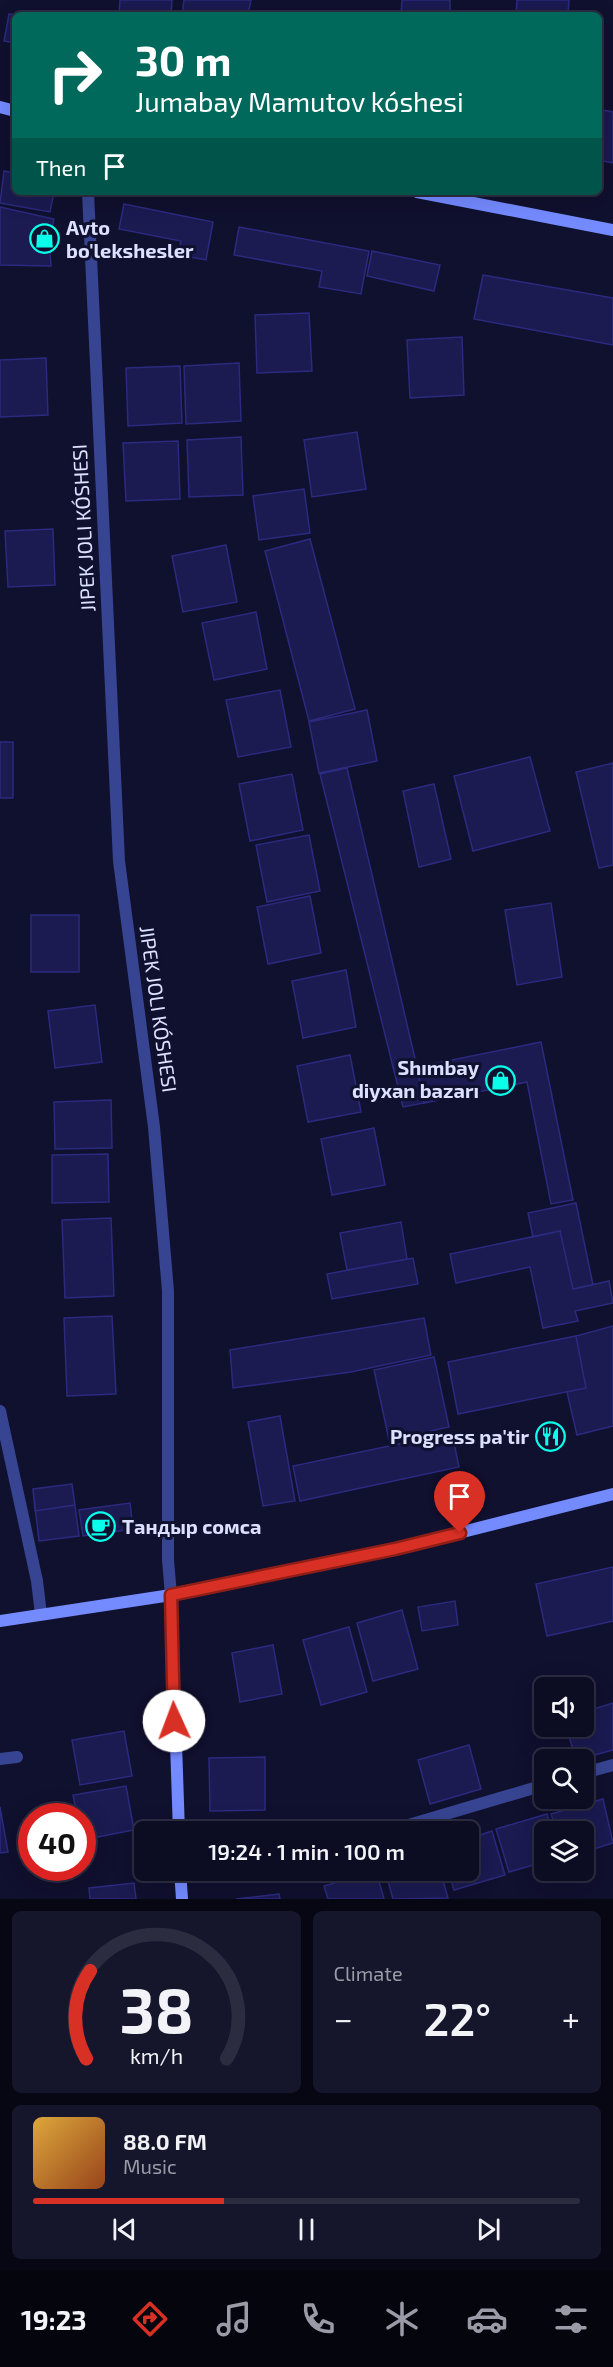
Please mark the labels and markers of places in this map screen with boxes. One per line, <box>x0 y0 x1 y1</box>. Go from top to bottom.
place label: Avto bo'lekshesler <box>66 215 194 262</box>
shop icon: Avto bo'lekshesler <box>29 223 61 255</box>
place label: Shımbay diyxan bazarı <box>352 1055 480 1103</box>
shop icon: Shımbay diyxan bazarı <box>484 1064 516 1096</box>
restaurant icon: Progress pa'tir <box>534 1421 566 1453</box>
place label: Progress pa'tir <box>390 1424 529 1448</box>
pin <box>434 1471 485 1533</box>
cafe icon: Тандыр сомса <box>85 1511 117 1543</box>
place label: Тандыр сомса <box>122 1514 261 1538</box>

